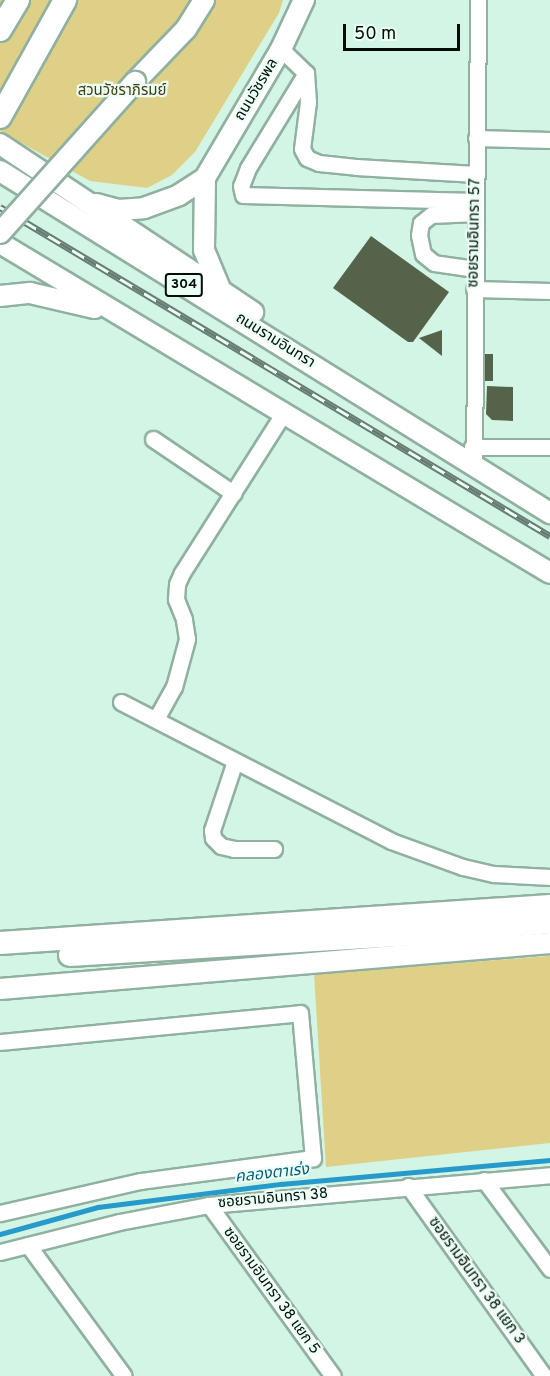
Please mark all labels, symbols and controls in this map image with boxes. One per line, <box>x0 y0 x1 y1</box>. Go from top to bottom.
scale bar <box>346 12 463 50</box>
text: 50 m <box>354 23 396 46</box>
street label: ถนนวัชรพล <box>231 56 283 124</box>
park label: สวนวัชราภิรมย์ <box>78 83 166 101</box>
street label: ซอยรามอินทรา 57 <box>465 178 485 288</box>
road number: 304 <box>164 274 204 296</box>
street label: ถนนรามอินทรา <box>232 309 318 373</box>
water label: คลองตาเร่ง <box>234 1161 310 1187</box>
street label: ซอยรามอินทรา 38 <box>217 1185 329 1213</box>
street label: ซอยรามอินทรา 38 แยก 3 <box>424 1214 528 1348</box>
street label: ซอยรามอินทรา 38 แยก 5 <box>219 1224 323 1358</box>

